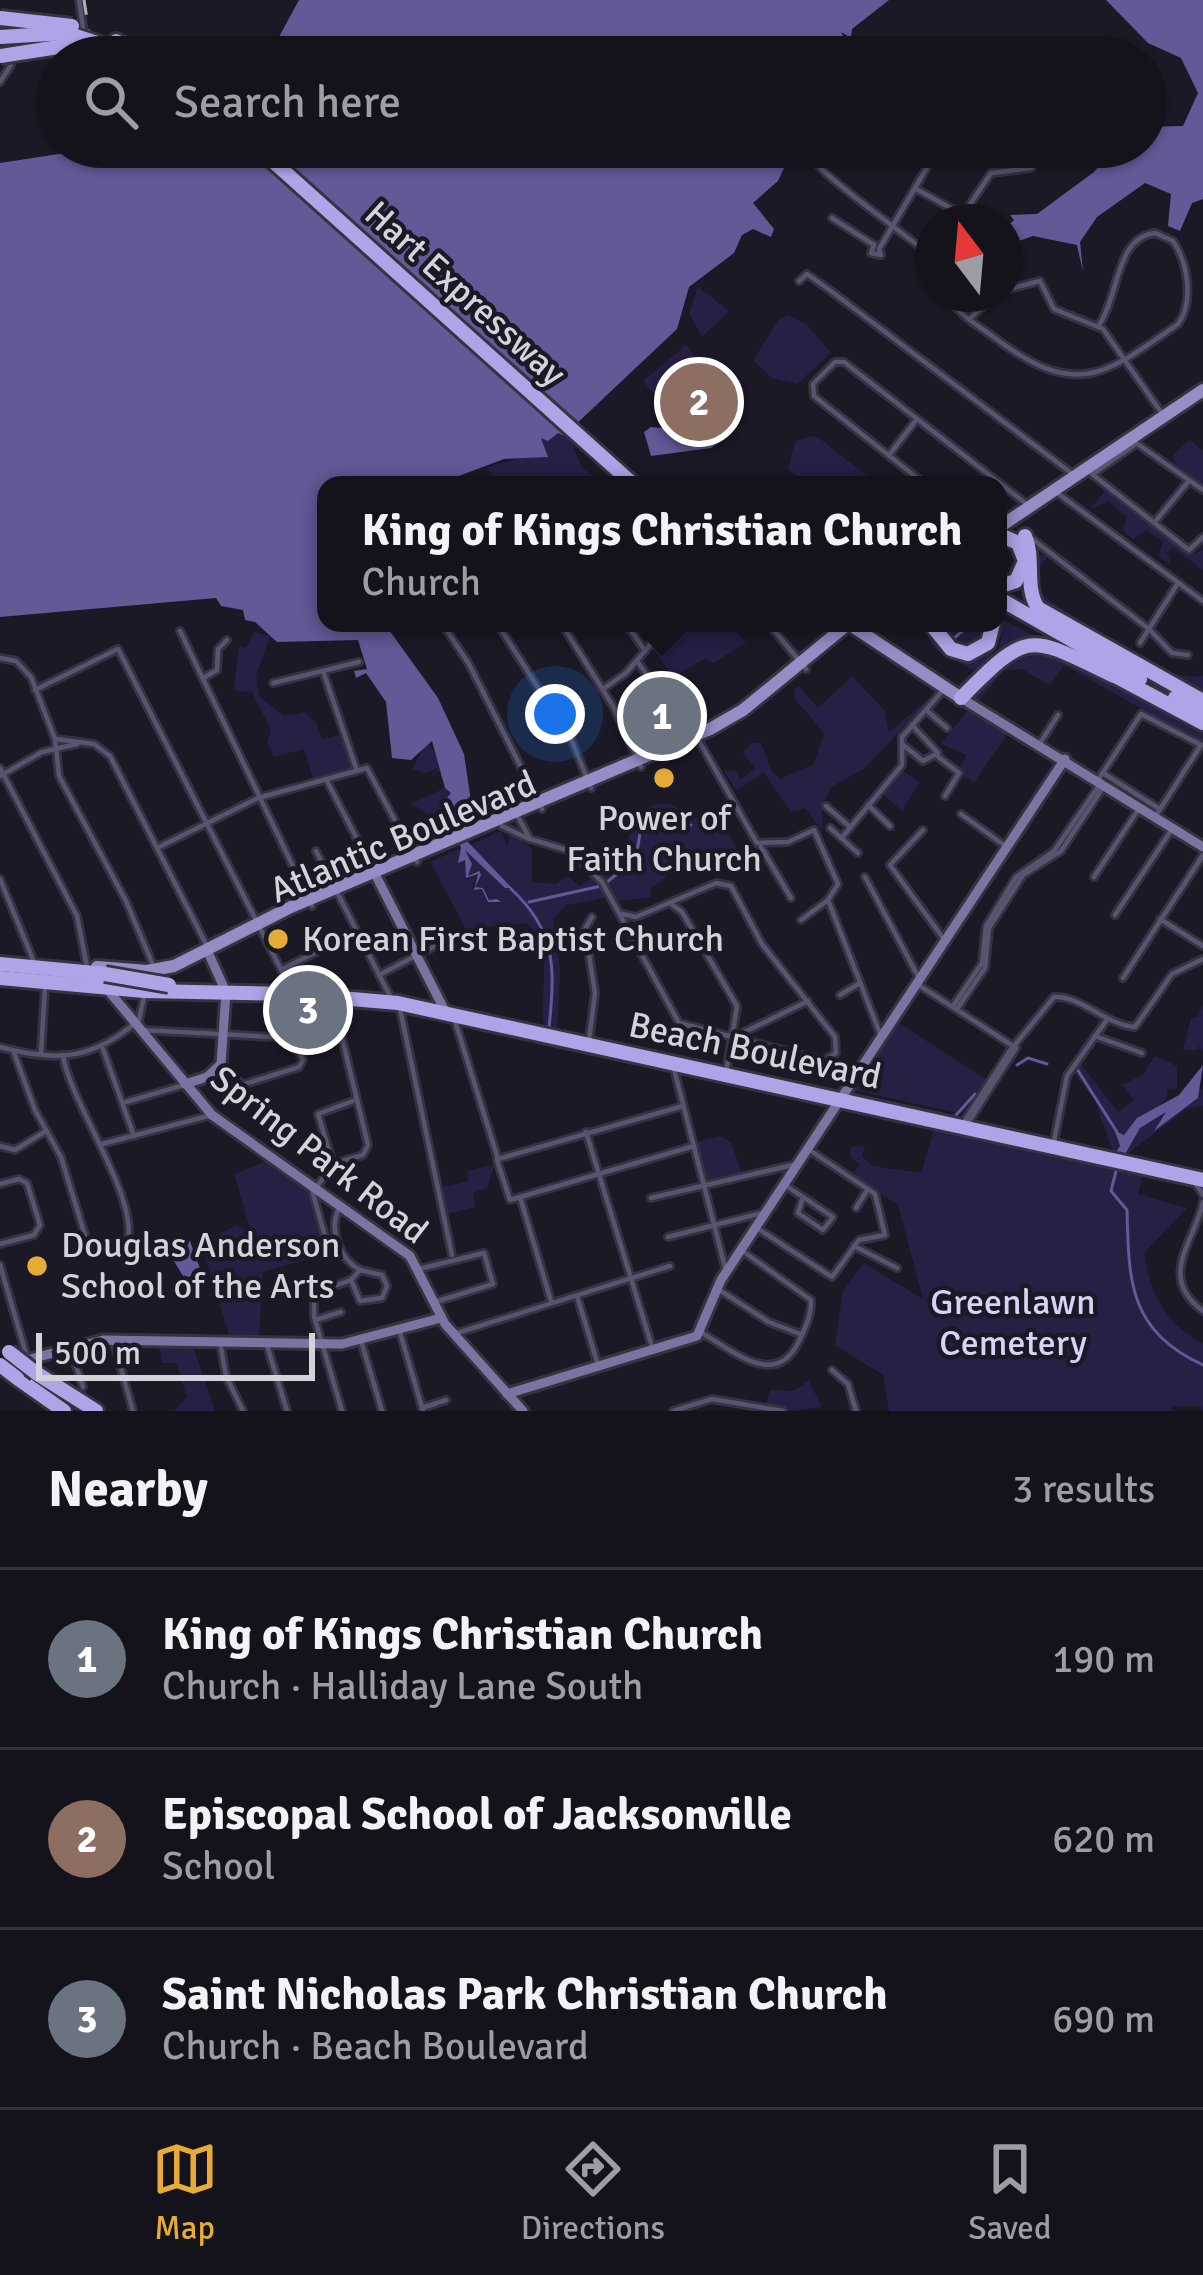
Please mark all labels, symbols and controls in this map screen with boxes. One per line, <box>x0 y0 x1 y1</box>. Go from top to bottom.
search box <box>36 36 1167 168</box>
icon: search <box>78 69 144 135</box>
text: Search here <box>174 75 401 130</box>
street label: Hart Expressway <box>355 192 575 396</box>
north arrow <box>915 204 1023 312</box>
pin: 2 <box>660 357 738 447</box>
popup <box>317 476 1007 632</box>
text: King of Kings Christian Church <box>362 503 962 558</box>
text: Church <box>362 558 481 606</box>
pin: 1 <box>623 671 701 761</box>
your location <box>525 684 585 744</box>
street label: Atlantic Boulevard <box>263 761 543 913</box>
marker: Power of Faith Church <box>651 765 677 791</box>
place label: Power of Faith Church <box>566 796 762 882</box>
place label: Korean First Baptist Church <box>302 917 724 962</box>
marker: Korean First Baptist Church <box>265 926 291 952</box>
pin: 3 <box>269 965 347 1055</box>
street label: Beach Boulevard <box>625 1002 885 1100</box>
street label: Spring Park Road <box>201 1056 437 1254</box>
place label: Douglas Anderson School of the Arts <box>61 1223 340 1309</box>
marker: Douglas Anderson School of the Arts <box>24 1253 50 1279</box>
park label: Greenlawn Cemetery <box>930 1280 1096 1366</box>
scale bar <box>36 1327 315 1380</box>
text: 500 m <box>54 1333 141 1374</box>
text: Nearby <box>48 1458 208 1521</box>
text: 3 results <box>1012 1465 1155 1513</box>
text: King of Kings Christian Church <box>162 1607 763 1662</box>
text: 1 <box>76 1635 98 1683</box>
text: 190 m <box>1052 1635 1155 1683</box>
text: Church · Halliday Lane South <box>162 1662 643 1710</box>
text: Episcopal School of Jacksonville <box>162 1787 792 1842</box>
text: 2 <box>76 1815 98 1863</box>
text: 620 m <box>1052 1815 1155 1863</box>
text: School <box>162 1842 275 1890</box>
text: Saint Nicholas Park Christian Church <box>162 1967 888 2022</box>
text: 3 <box>76 1995 98 2043</box>
text: 690 m <box>1052 1995 1155 2043</box>
text: Church · Beach Boulevard <box>162 2022 589 2070</box>
tab: Map <box>152 2136 218 2249</box>
tab: Directions <box>521 2136 665 2249</box>
tab: Saved <box>968 2136 1051 2249</box>

